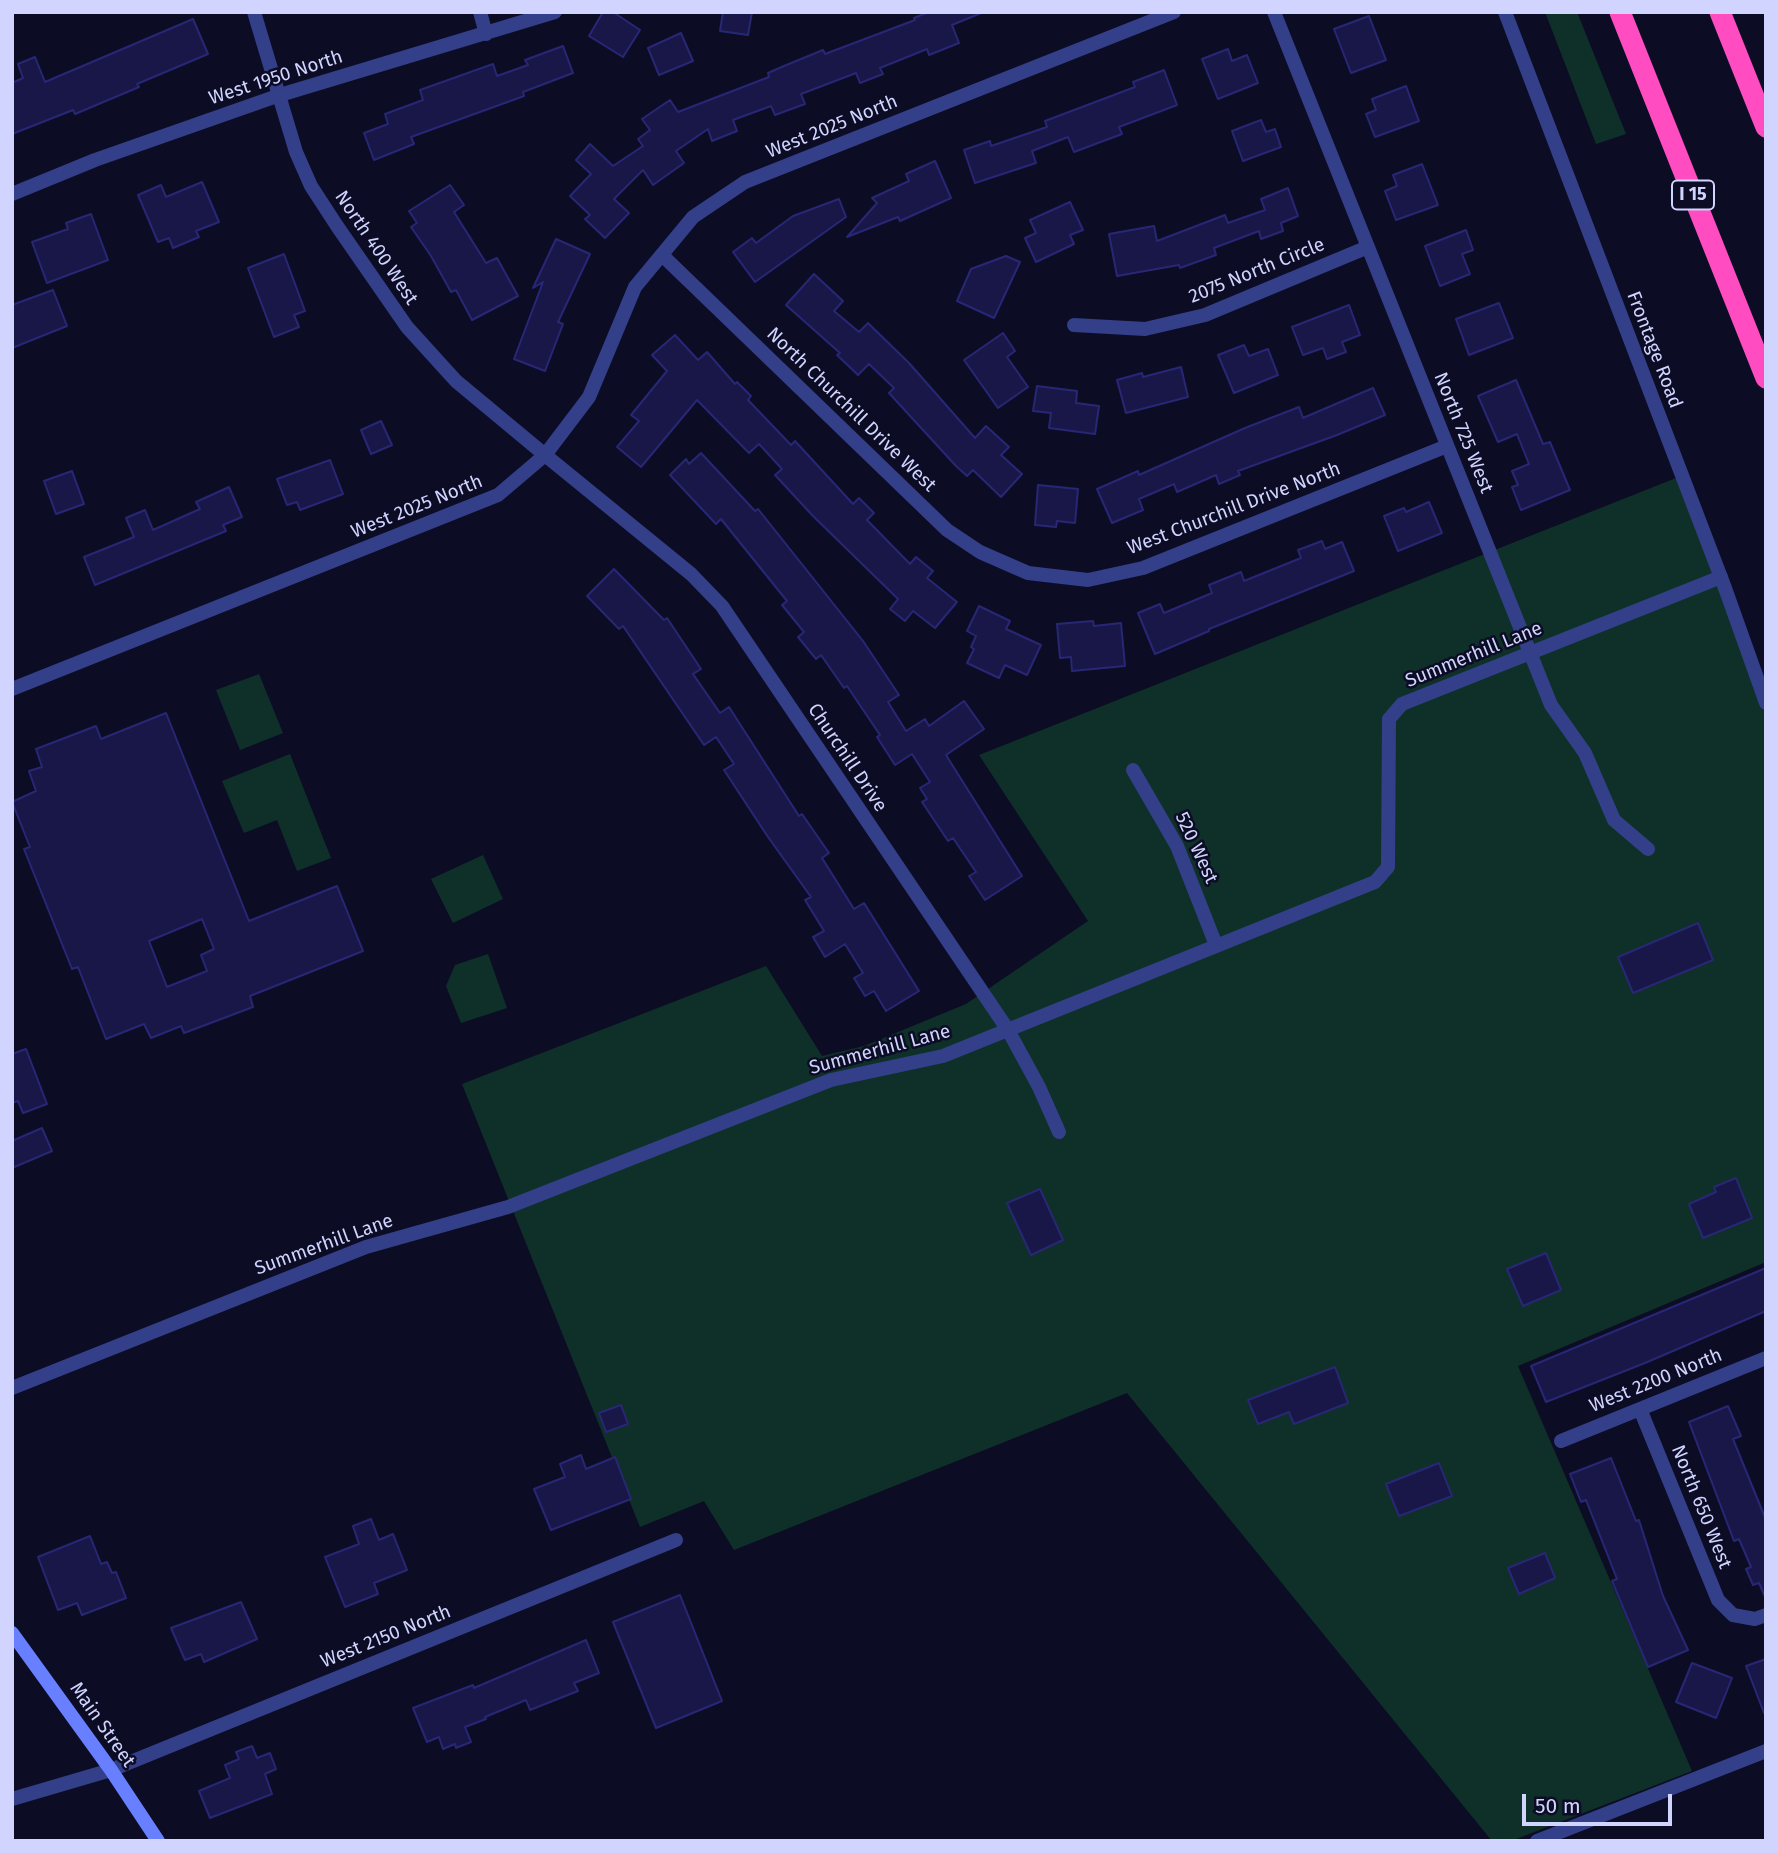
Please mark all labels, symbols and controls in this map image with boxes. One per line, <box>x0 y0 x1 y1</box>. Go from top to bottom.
street label: West 1950 North <box>206 46 346 110</box>
street label: West 2025 North <box>763 90 901 164</box>
road number: I 15 <box>1672 180 1714 210</box>
street label: North 400 West <box>330 187 422 309</box>
street label: 2075 North Circle <box>1186 233 1328 309</box>
street label: Frontage Road <box>1621 288 1687 412</box>
street label: North Churchill Drive West <box>762 323 940 497</box>
street label: North 725 West <box>1428 369 1498 497</box>
street label: West Churchill Drive North <box>1124 458 1344 560</box>
street label: West 2025 North <box>348 470 486 544</box>
street label: Summerhill Lane <box>1402 617 1546 693</box>
street label: Churchill Drive <box>802 700 892 816</box>
street label: 520 West <box>1170 809 1222 887</box>
street label: Summerhill Lane <box>807 1020 953 1080</box>
street label: Summerhill Lane <box>252 1209 396 1281</box>
street label: West 2200 North <box>1586 1344 1726 1418</box>
street label: North 650 West <box>1666 1442 1736 1572</box>
street label: West 2150 North <box>318 1601 454 1673</box>
street label: Main Street <box>65 1678 139 1772</box>
scale bar <box>1526 1780 1676 1824</box>
text: 50 m <box>1535 1793 1581 1819</box>

